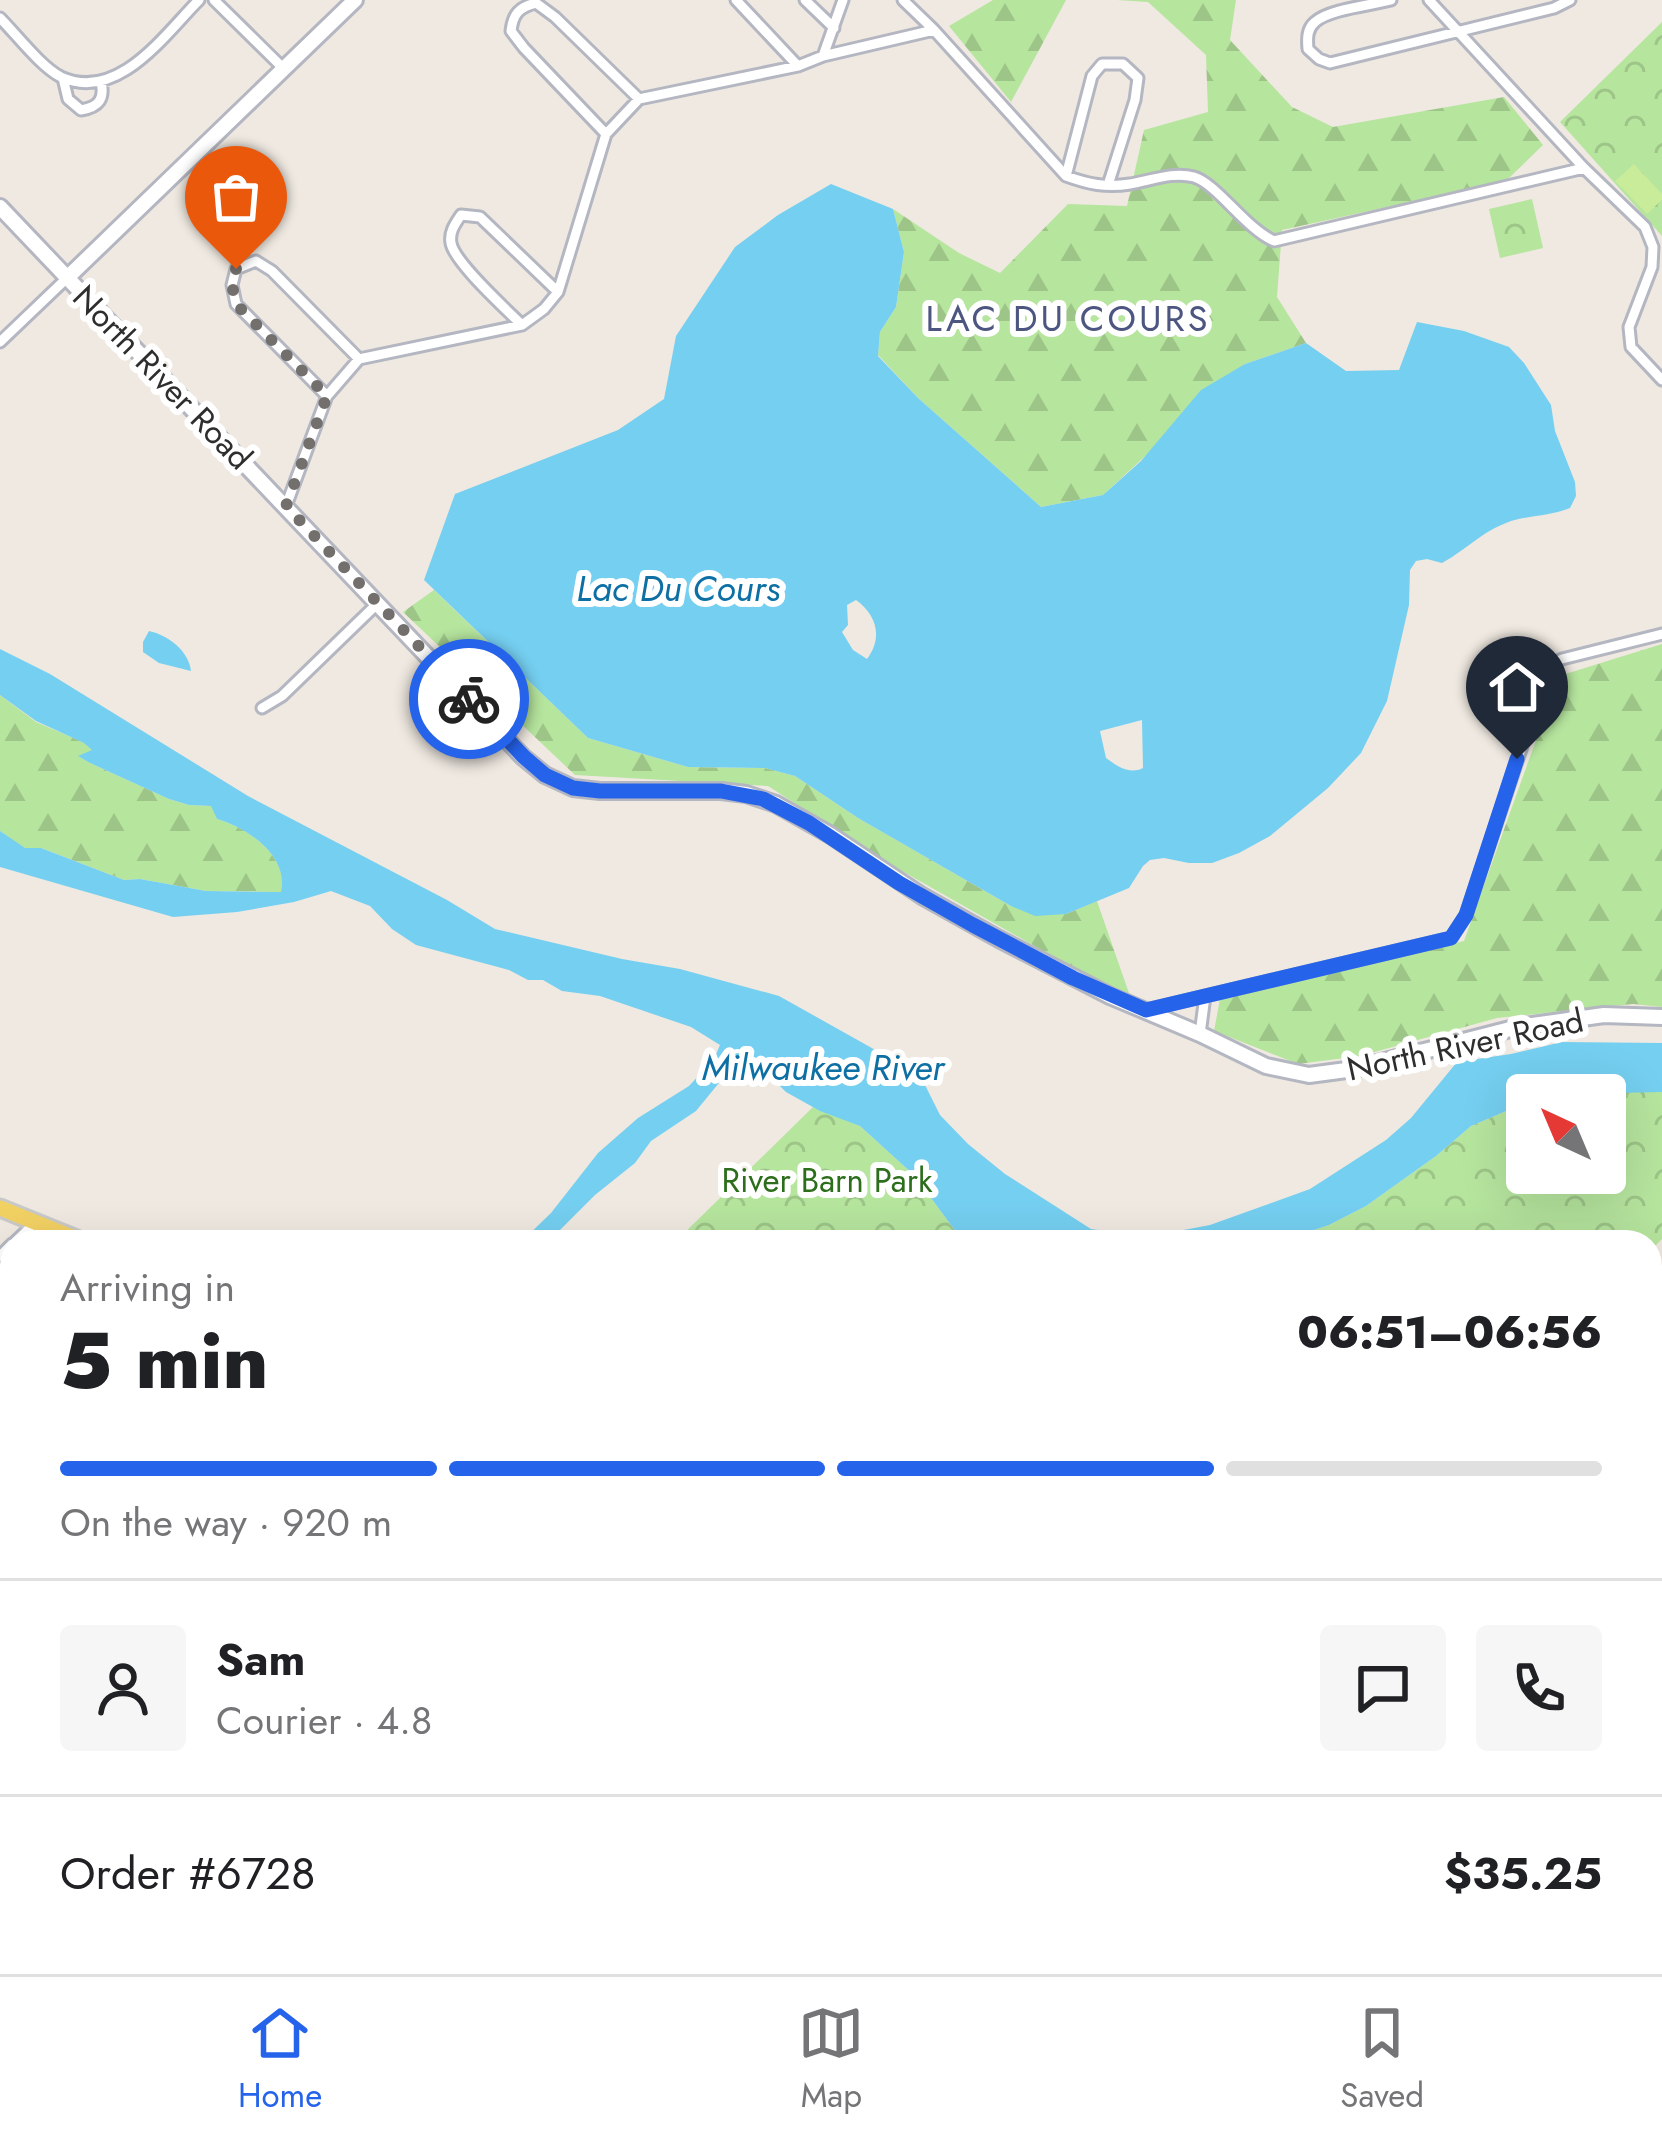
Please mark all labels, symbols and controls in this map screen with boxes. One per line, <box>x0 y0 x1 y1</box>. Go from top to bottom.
pin <box>185 146 287 269</box>
icon: bag <box>203 164 269 230</box>
street label: North River Road <box>62 275 263 480</box>
district label: LAC DU COURS <box>926 292 1210 344</box>
water label: Lac Du Cours <box>576 562 781 614</box>
pin <box>1466 636 1568 759</box>
courier <box>409 639 529 759</box>
icon: home <box>1484 654 1550 720</box>
icon: bike <box>436 666 502 732</box>
street label: North River Road <box>1343 996 1588 1092</box>
water label: Milwaukee River <box>702 1041 946 1093</box>
north arrow <box>1506 1074 1626 1194</box>
map controls <box>1506 1074 1626 1194</box>
park label: River Barn Park <box>722 1157 933 1204</box>
text: Arriving in <box>60 1259 235 1316</box>
text: 06:51–06:56 <box>1297 1300 1602 1365</box>
text: 5 min <box>60 1305 268 1417</box>
text: On the way · 920 m <box>60 1494 392 1551</box>
button: person <box>60 1625 186 1751</box>
button: chat <box>1320 1625 1446 1751</box>
button: phone <box>1476 1625 1602 1751</box>
text: Sam <box>216 1627 305 1692</box>
text: Courier · 4.8 <box>216 1692 432 1749</box>
text: Order #6728 <box>60 1841 316 1906</box>
text: $35.25 <box>1444 1841 1602 1906</box>
tab: Home <box>238 2000 322 2119</box>
tab: Map <box>798 2000 864 2119</box>
tab: Saved <box>1340 2000 1424 2119</box>

